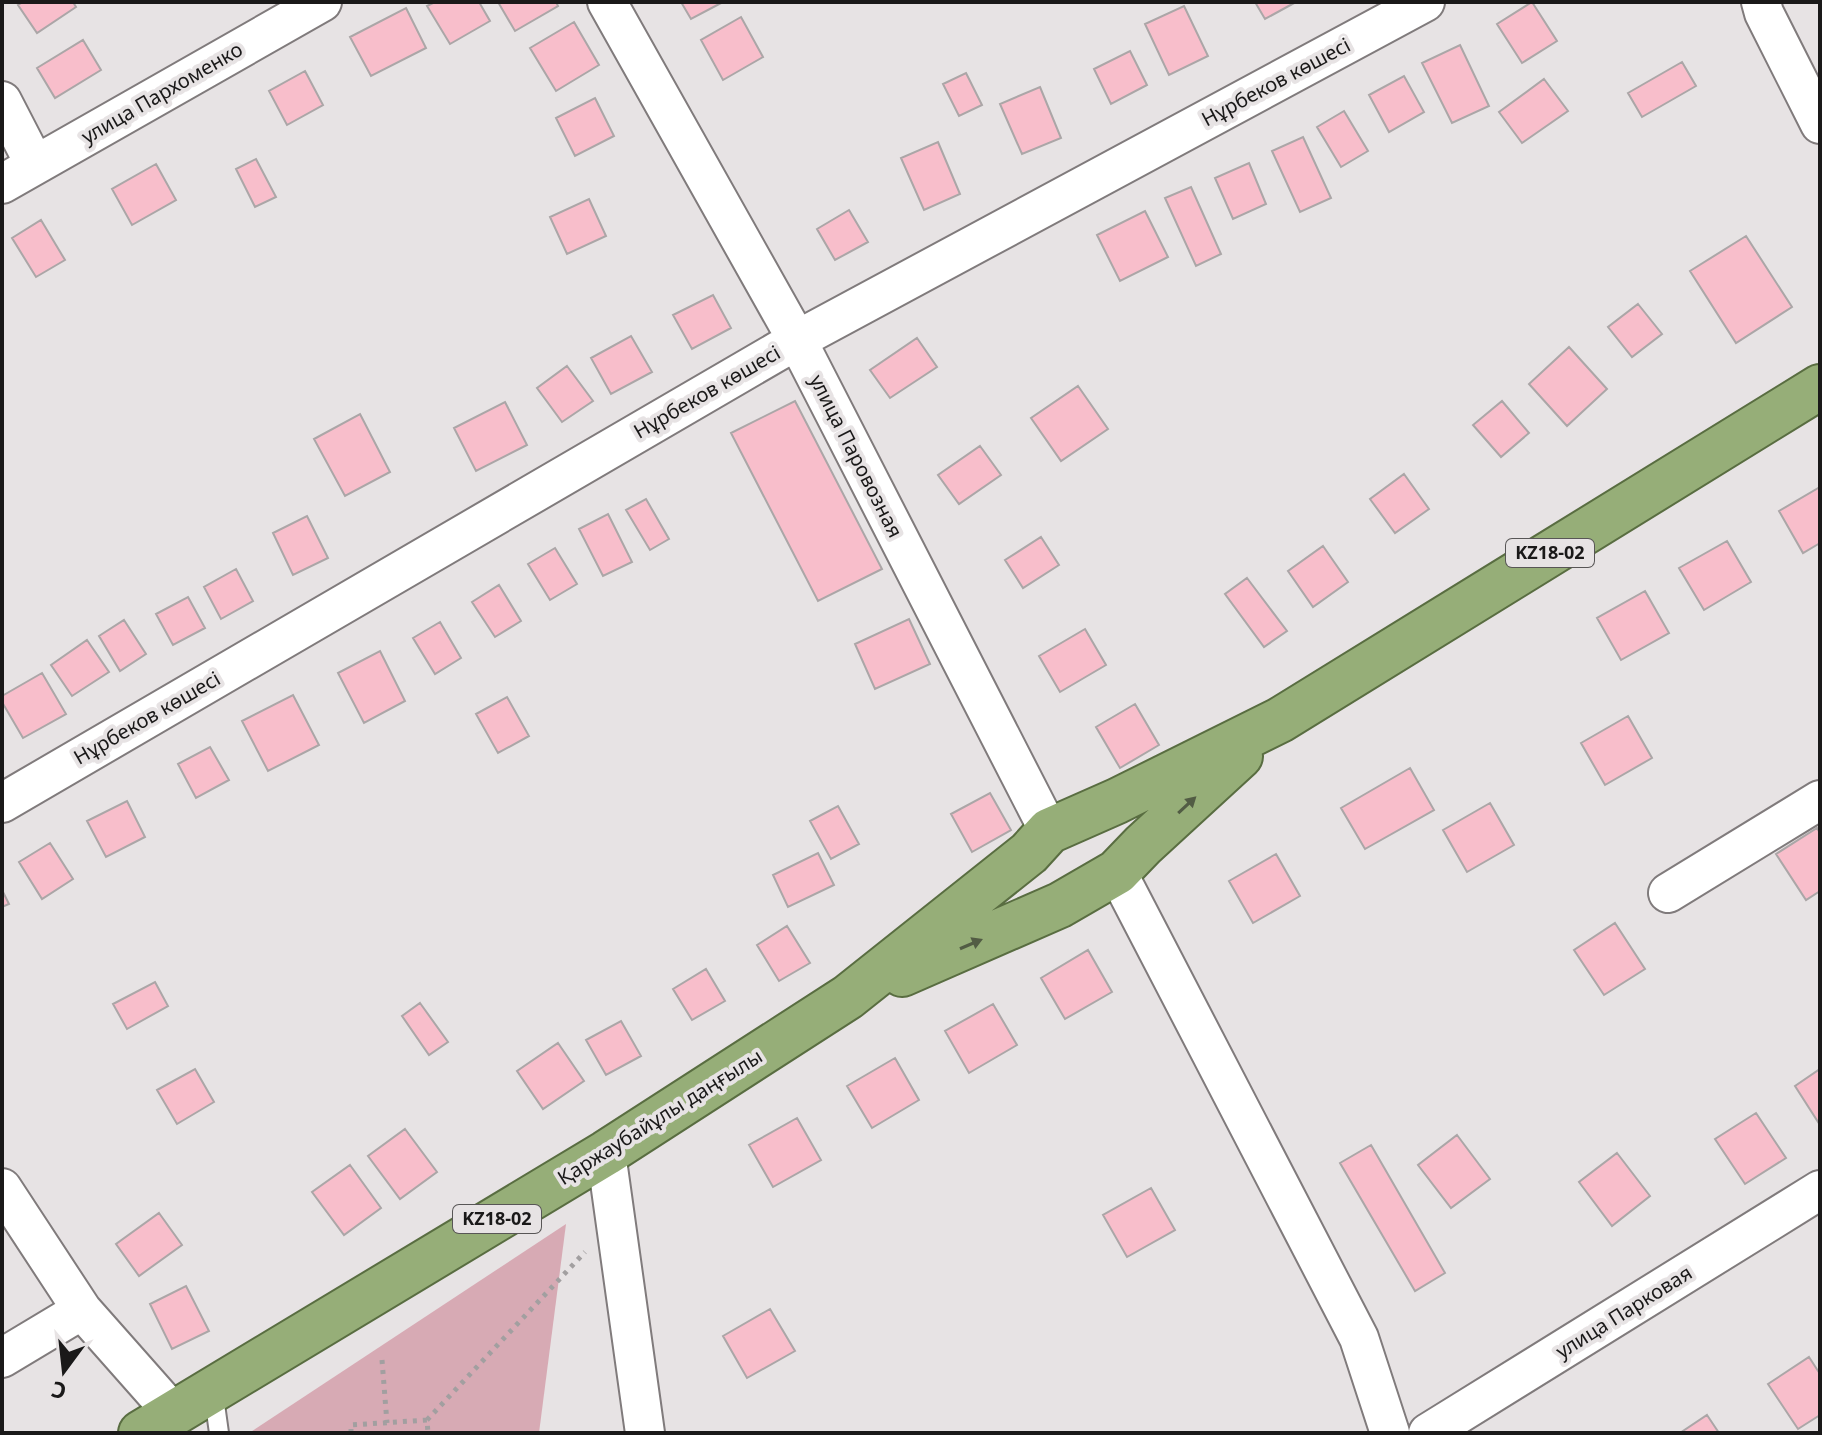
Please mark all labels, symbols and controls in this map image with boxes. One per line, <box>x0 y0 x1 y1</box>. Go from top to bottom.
street label: Нұрбеков көшесі <box>1197 31 1355 132</box>
street label: улица Пархоменко <box>76 35 247 150</box>
street label: Нұрбеков көшесі <box>629 339 785 445</box>
street label: улица Паровозная <box>804 370 909 542</box>
road number: KZ18-02 <box>1506 539 1594 567</box>
street label: Нұрбеков көшесі <box>69 665 225 771</box>
one-way arrow <box>1177 796 1196 814</box>
one-way arrow <box>959 937 983 950</box>
street label: Қаржаубайұлы даңғылы <box>552 1042 767 1191</box>
road number: KZ18-02 <box>453 1205 541 1233</box>
street label: улица Парковая <box>1550 1259 1697 1364</box>
north arrow <box>24 1331 104 1411</box>
text: С <box>48 1375 69 1408</box>

